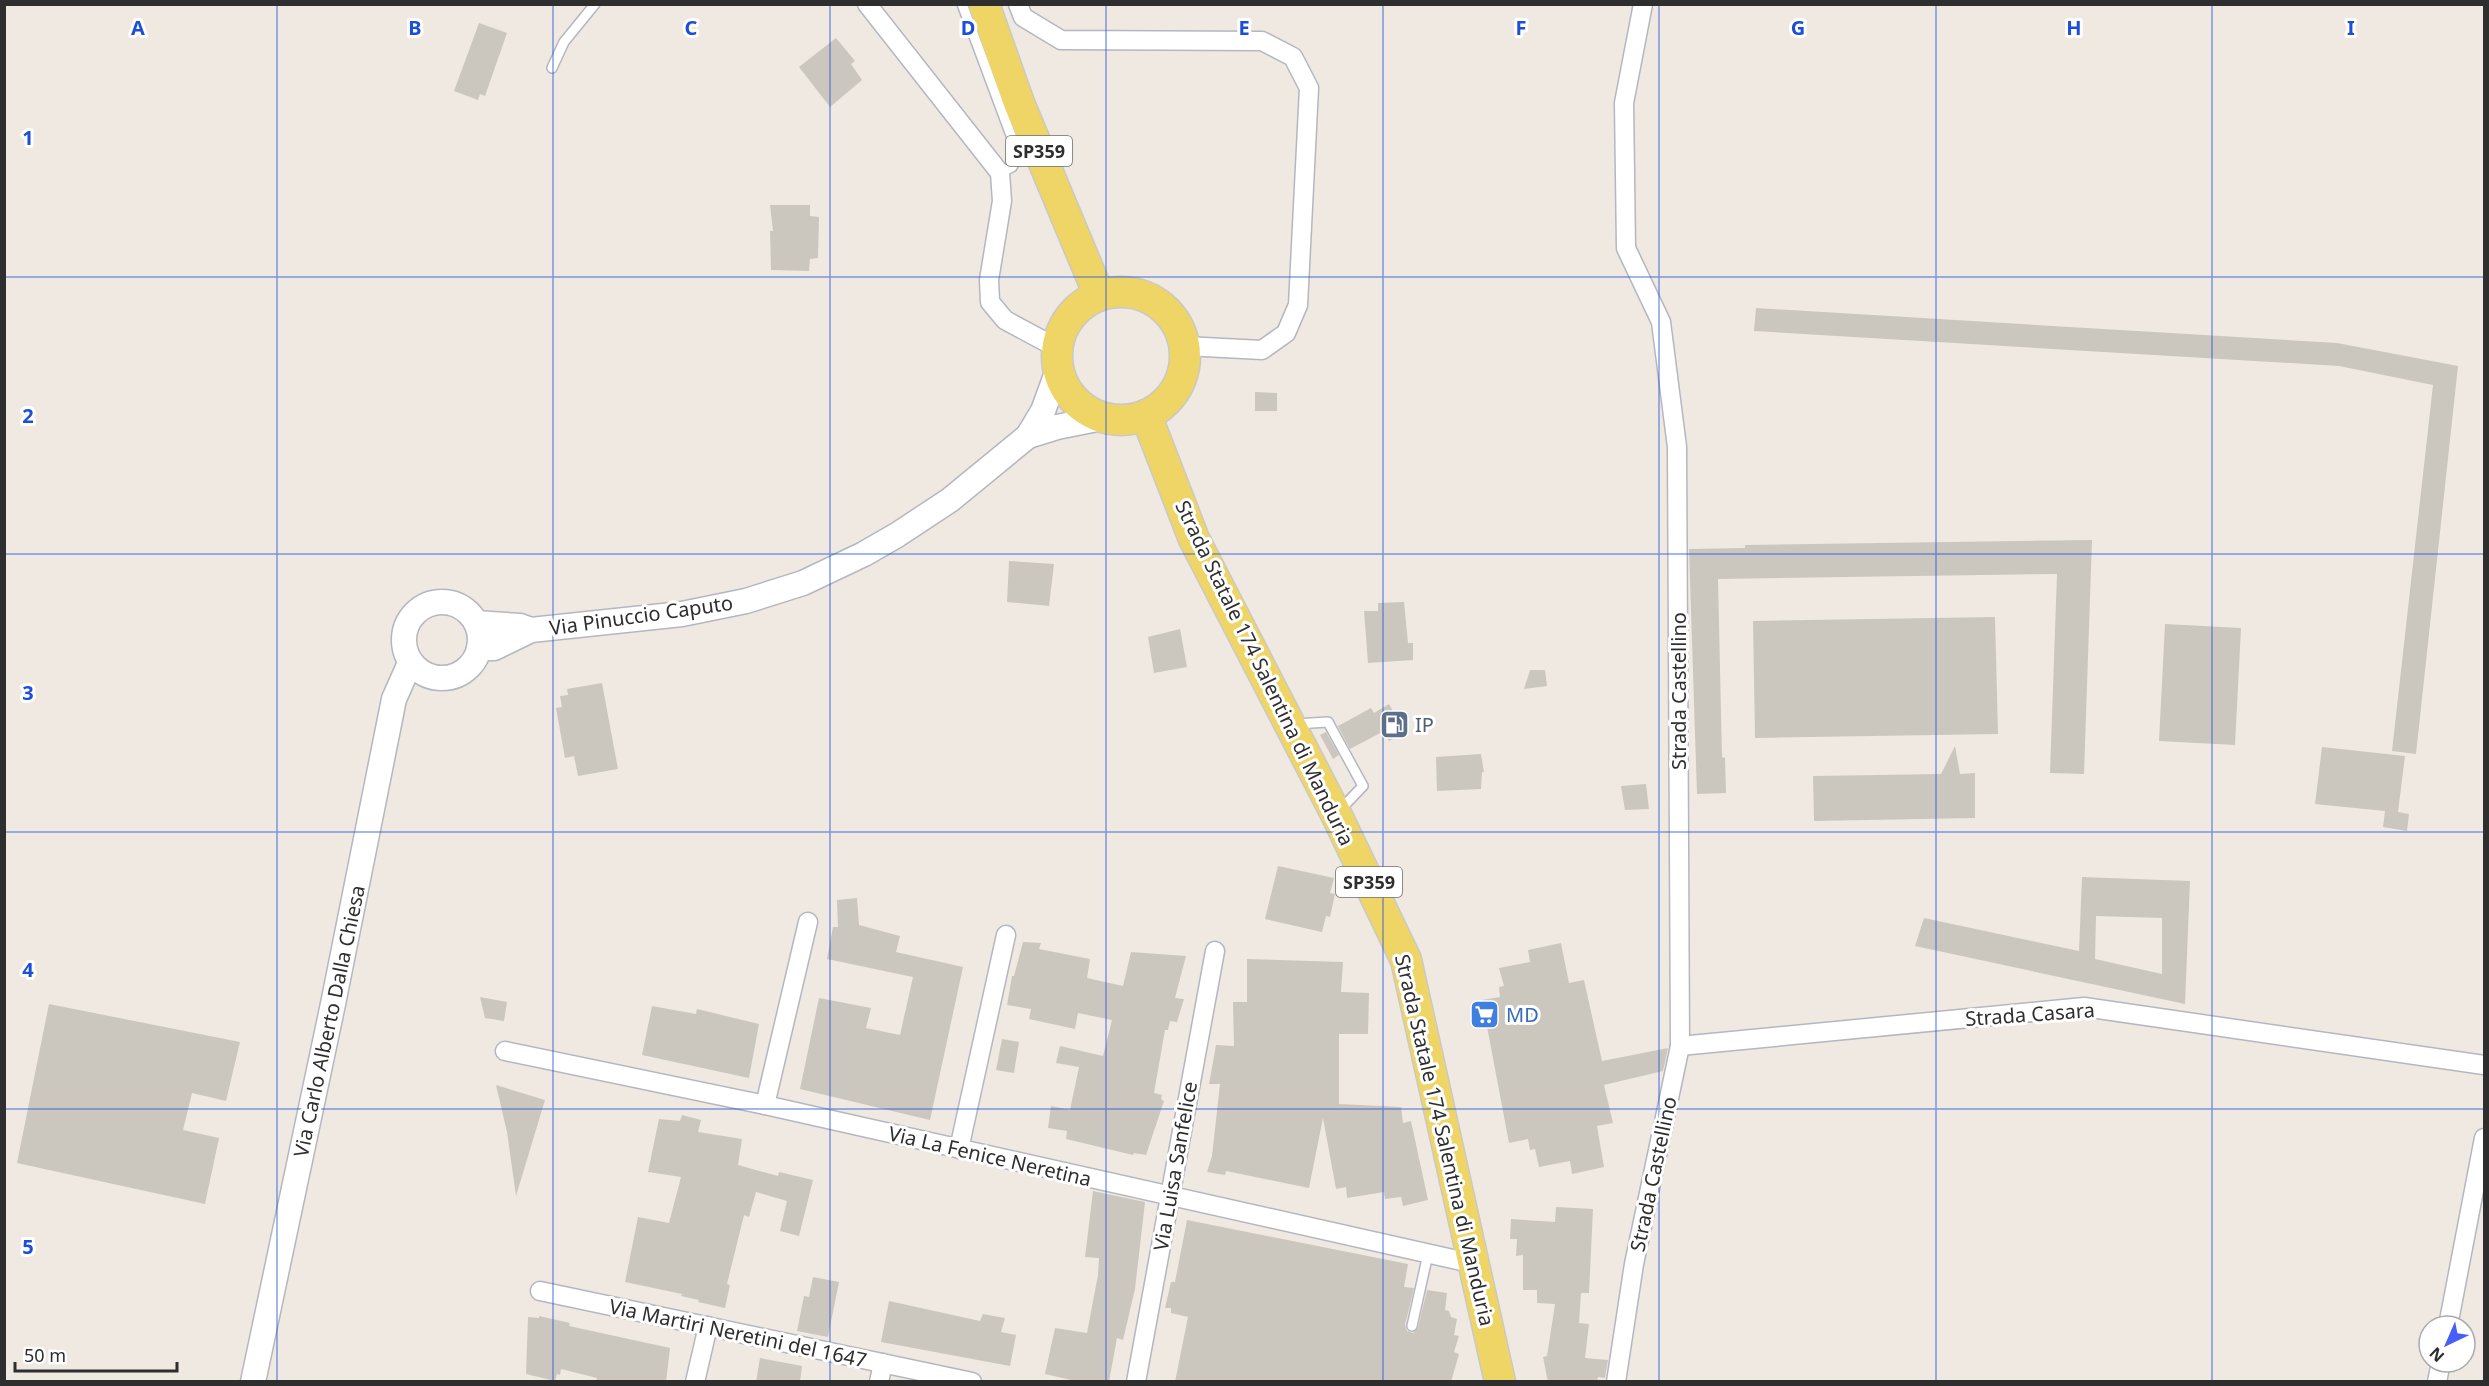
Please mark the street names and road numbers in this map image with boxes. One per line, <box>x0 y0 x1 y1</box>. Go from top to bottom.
road number: SP359 <box>1006 136 1072 166</box>
street label: Strada Statale 174 Salentina di Manduria <box>1169 496 1361 850</box>
street label: Via Pinuccio Caputo <box>547 589 735 641</box>
street label: Strada Castellino <box>1665 612 1692 770</box>
road number: SP359 <box>1336 867 1402 897</box>
street label: Via Carlo Alberto Dalla Chiesa <box>287 883 371 1159</box>
street label: Strada Statale 174 Salentina di Manduria <box>1389 951 1501 1329</box>
street label: Strada Casara <box>1964 996 2096 1032</box>
street label: Via Luisa Sanfelice <box>1147 1079 1203 1253</box>
street label: Strada Castellino <box>1623 1094 1683 1254</box>
street label: Via La Fenice Neretina <box>886 1120 1094 1192</box>
street label: Via Martiri Neretini del 1647 <box>607 1292 869 1374</box>

